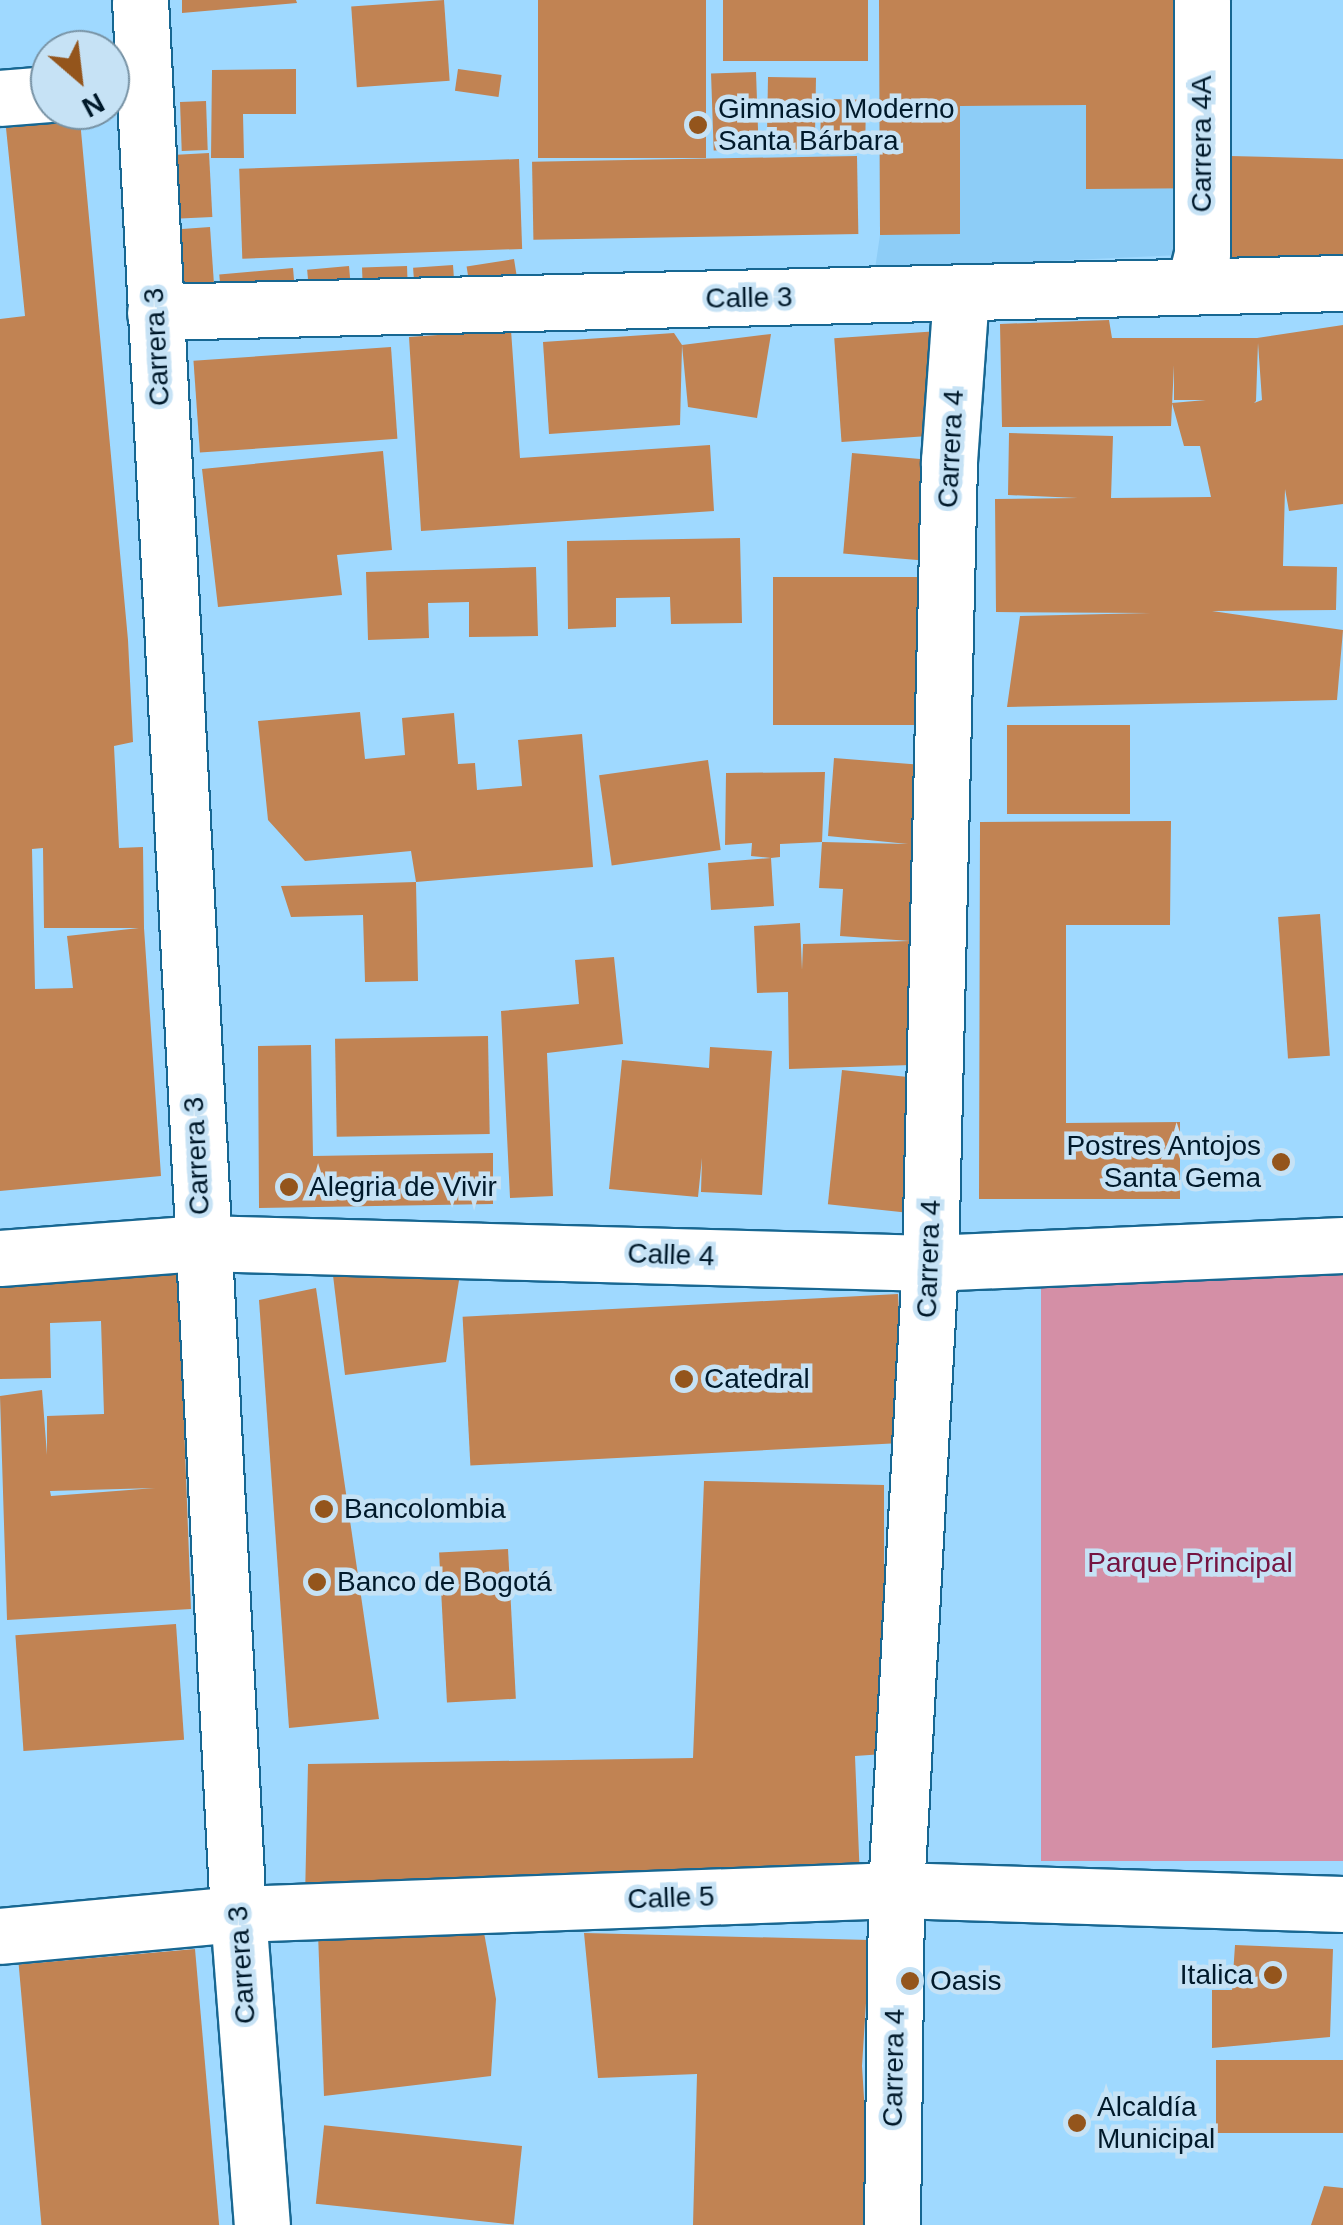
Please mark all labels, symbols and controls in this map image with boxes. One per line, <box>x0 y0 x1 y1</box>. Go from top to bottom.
north arrow <box>30 30 130 130</box>
street label: Carrera 4A <box>1185 76 1219 212</box>
text: N <box>77 87 110 124</box>
place label: Gimnasio Moderno Santa Bárbara <box>718 92 955 158</box>
marker: Gimnasio Moderno Santa Bárbara <box>687 114 709 136</box>
street label: Calle 3 <box>705 280 793 316</box>
street label: Carrera 3 <box>137 287 177 407</box>
street label: Carrera 4 <box>931 389 971 509</box>
street label: Carrera 3 <box>177 1096 217 1216</box>
place label: Postres Antojos Santa Gema <box>1065 1129 1261 1195</box>
marker: Postres Antojos Santa Gema <box>1270 1151 1292 1173</box>
place label: Alegria de Vivir <box>309 1170 497 1204</box>
marker: Alegria de Vivir <box>278 1176 300 1198</box>
street label: Carrera 4 <box>910 1199 948 1319</box>
street label: Calle 4 <box>627 1237 715 1273</box>
place label: Catedral <box>704 1362 810 1396</box>
marker: Catedral <box>673 1368 695 1390</box>
place label: Bancolombia <box>344 1492 506 1526</box>
marker: Bancolombia <box>313 1498 335 1520</box>
park label: Parque Principal <box>1087 1546 1293 1580</box>
place label: Banco de Bogotá <box>337 1565 552 1599</box>
marker: Banco de Bogotá <box>306 1571 328 1593</box>
street label: Calle 5 <box>627 1880 715 1916</box>
street label: Carrera 3 <box>221 1905 263 2025</box>
place label: Italica <box>1180 1958 1253 1992</box>
place label: Oasis <box>930 1964 1002 1998</box>
marker: Italica <box>1262 1964 1284 1986</box>
marker: Oasis <box>899 1970 921 1992</box>
street label: Carrera 4 <box>876 2009 912 2127</box>
place label: Alcaldía Municipal <box>1097 2090 1215 2156</box>
marker: Alcaldía Municipal <box>1066 2112 1088 2134</box>

